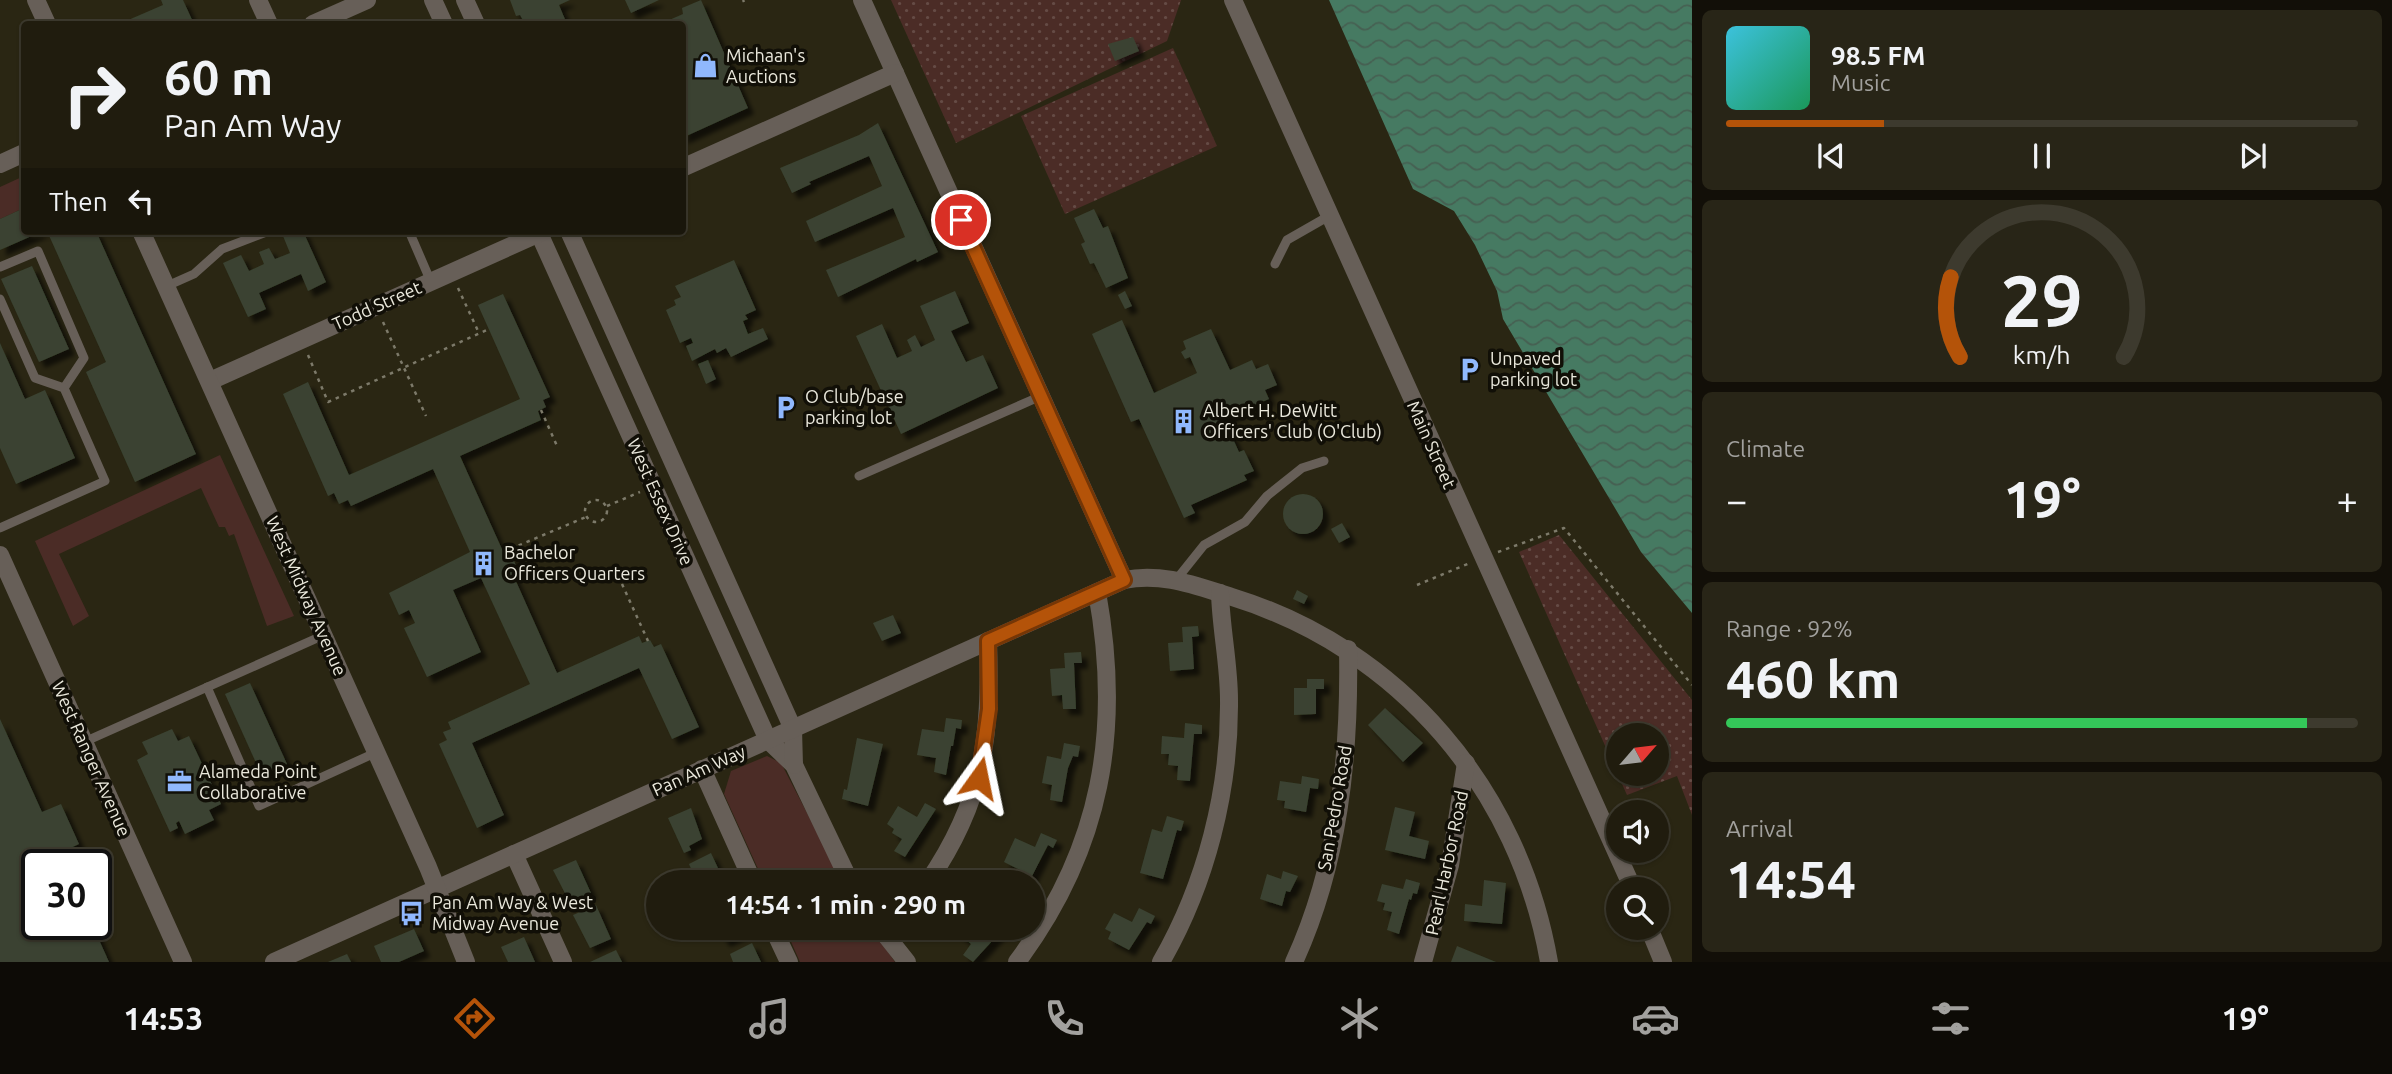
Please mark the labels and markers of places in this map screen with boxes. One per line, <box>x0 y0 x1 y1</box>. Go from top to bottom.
place label: Michaan's Auctions <box>726 45 805 86</box>
shop icon: Michaan's Auctions <box>692 52 720 80</box>
pin <box>931 190 991 250</box>
place label: Unpaved parking lot <box>1490 348 1577 389</box>
parking icon: Unpaved parking lot <box>1456 355 1484 383</box>
place label: O Club/base parking lot <box>805 386 904 427</box>
parking icon: O Club/base parking lot <box>771 393 799 421</box>
place label: Albert H. DeWitt Officers' Club (O'Club) <box>1203 400 1382 442</box>
building icon: Albert H. DeWitt Officers' Club (O'Club) <box>1169 407 1197 435</box>
place label: Bachelor Officers Quarters <box>504 542 645 584</box>
building icon: Bachelor Officers Quarters <box>470 549 498 577</box>
place label: Alameda Point Collaborative <box>199 761 317 802</box>
office icon: Alameda Point Collaborative <box>165 768 193 796</box>
place label: Pan Am Way & West Midway Avenue <box>432 892 593 933</box>
bus stop icon: Pan Am Way & West Midway Avenue <box>398 899 426 927</box>

